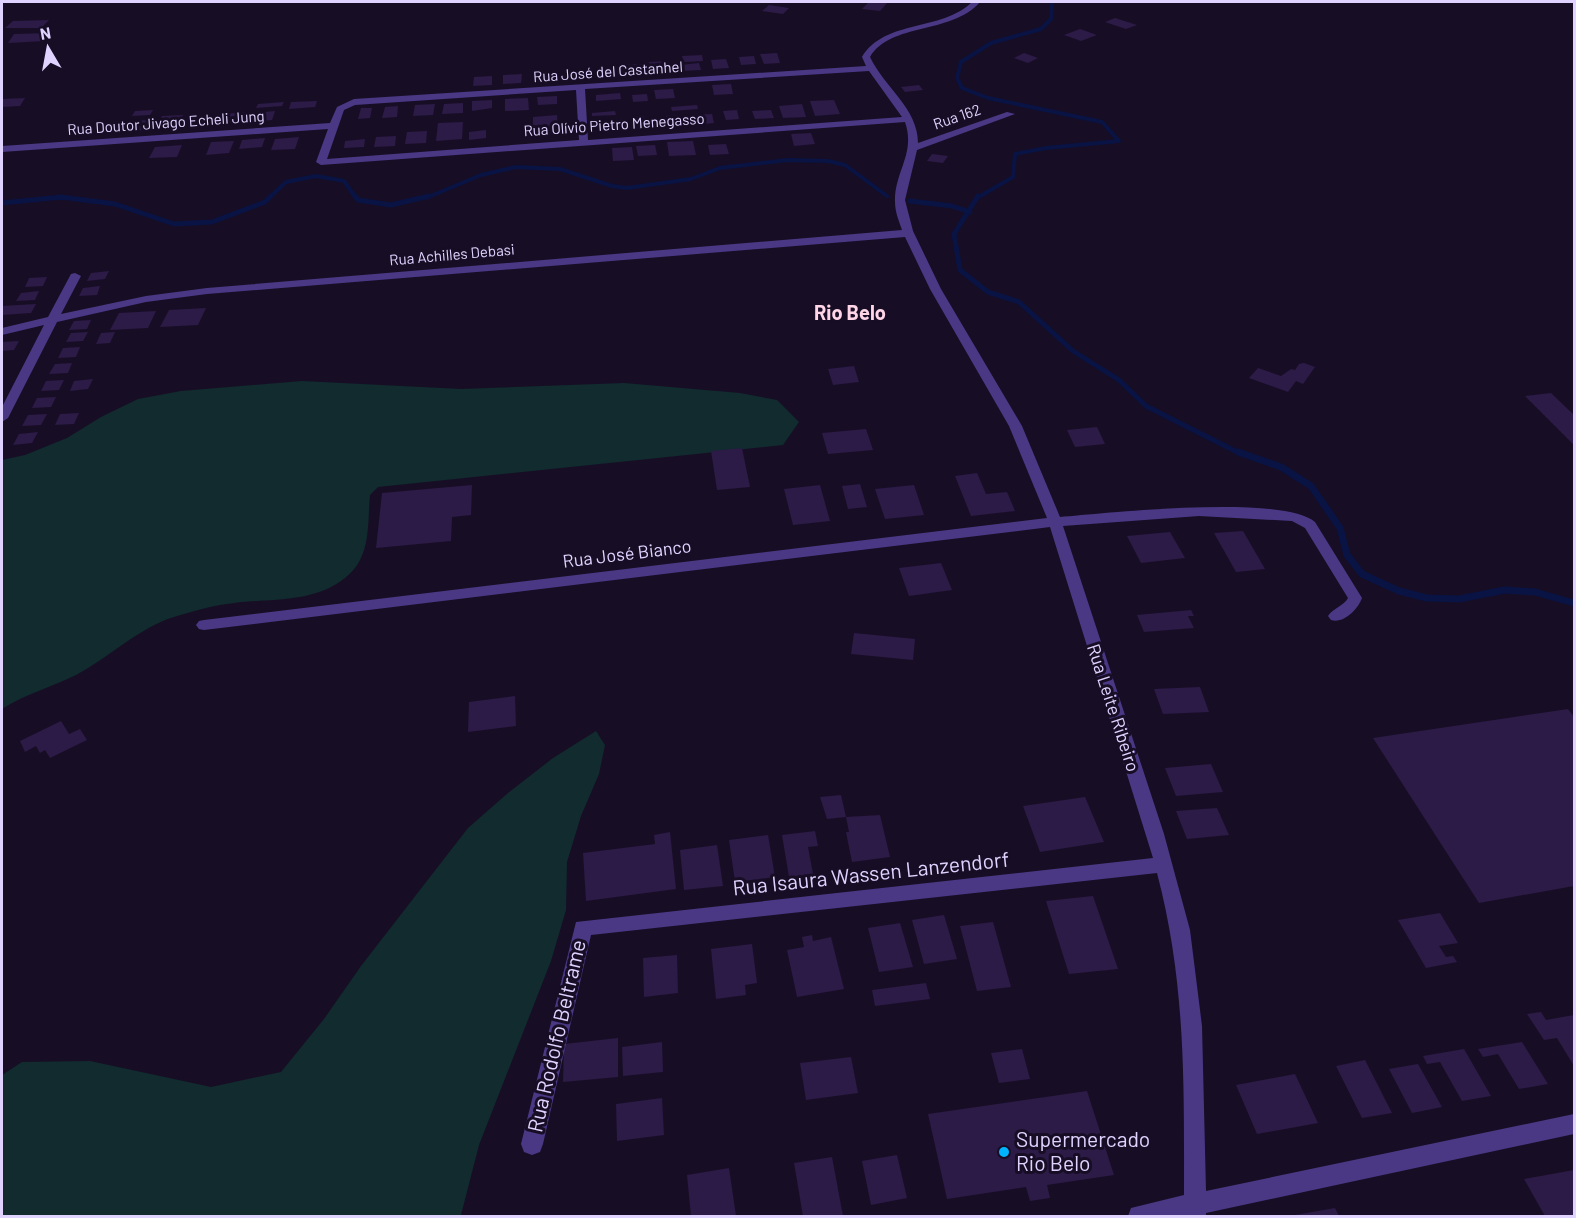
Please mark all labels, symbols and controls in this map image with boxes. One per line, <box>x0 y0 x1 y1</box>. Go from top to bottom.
north arrow <box>18 18 78 78</box>
text: N <box>38 22 52 43</box>
street label: Rua José del Castanhel <box>532 57 683 85</box>
street label: Rua 162 <box>931 100 983 133</box>
street label: Rua Doutor Jivago Echeli Jung <box>67 106 265 138</box>
street label: Rua Olívio Pietro Menegasso <box>523 109 705 139</box>
street label: Rua Achilles Debasi <box>389 240 515 268</box>
district label: Rio Belo <box>814 300 886 324</box>
street label: Rua José Bianco <box>561 534 692 572</box>
street label: Rua Leite Ribeiro <box>1083 641 1145 774</box>
street label: Rua Isaura Wassen Lanzendorf <box>731 846 1010 899</box>
street label: Rua Rodolfo Beltrame <box>521 937 590 1134</box>
place label: Supermercado Rio Belo <box>1016 1126 1150 1175</box>
marker: Supermercado Rio Belo <box>997 1145 1011 1159</box>

